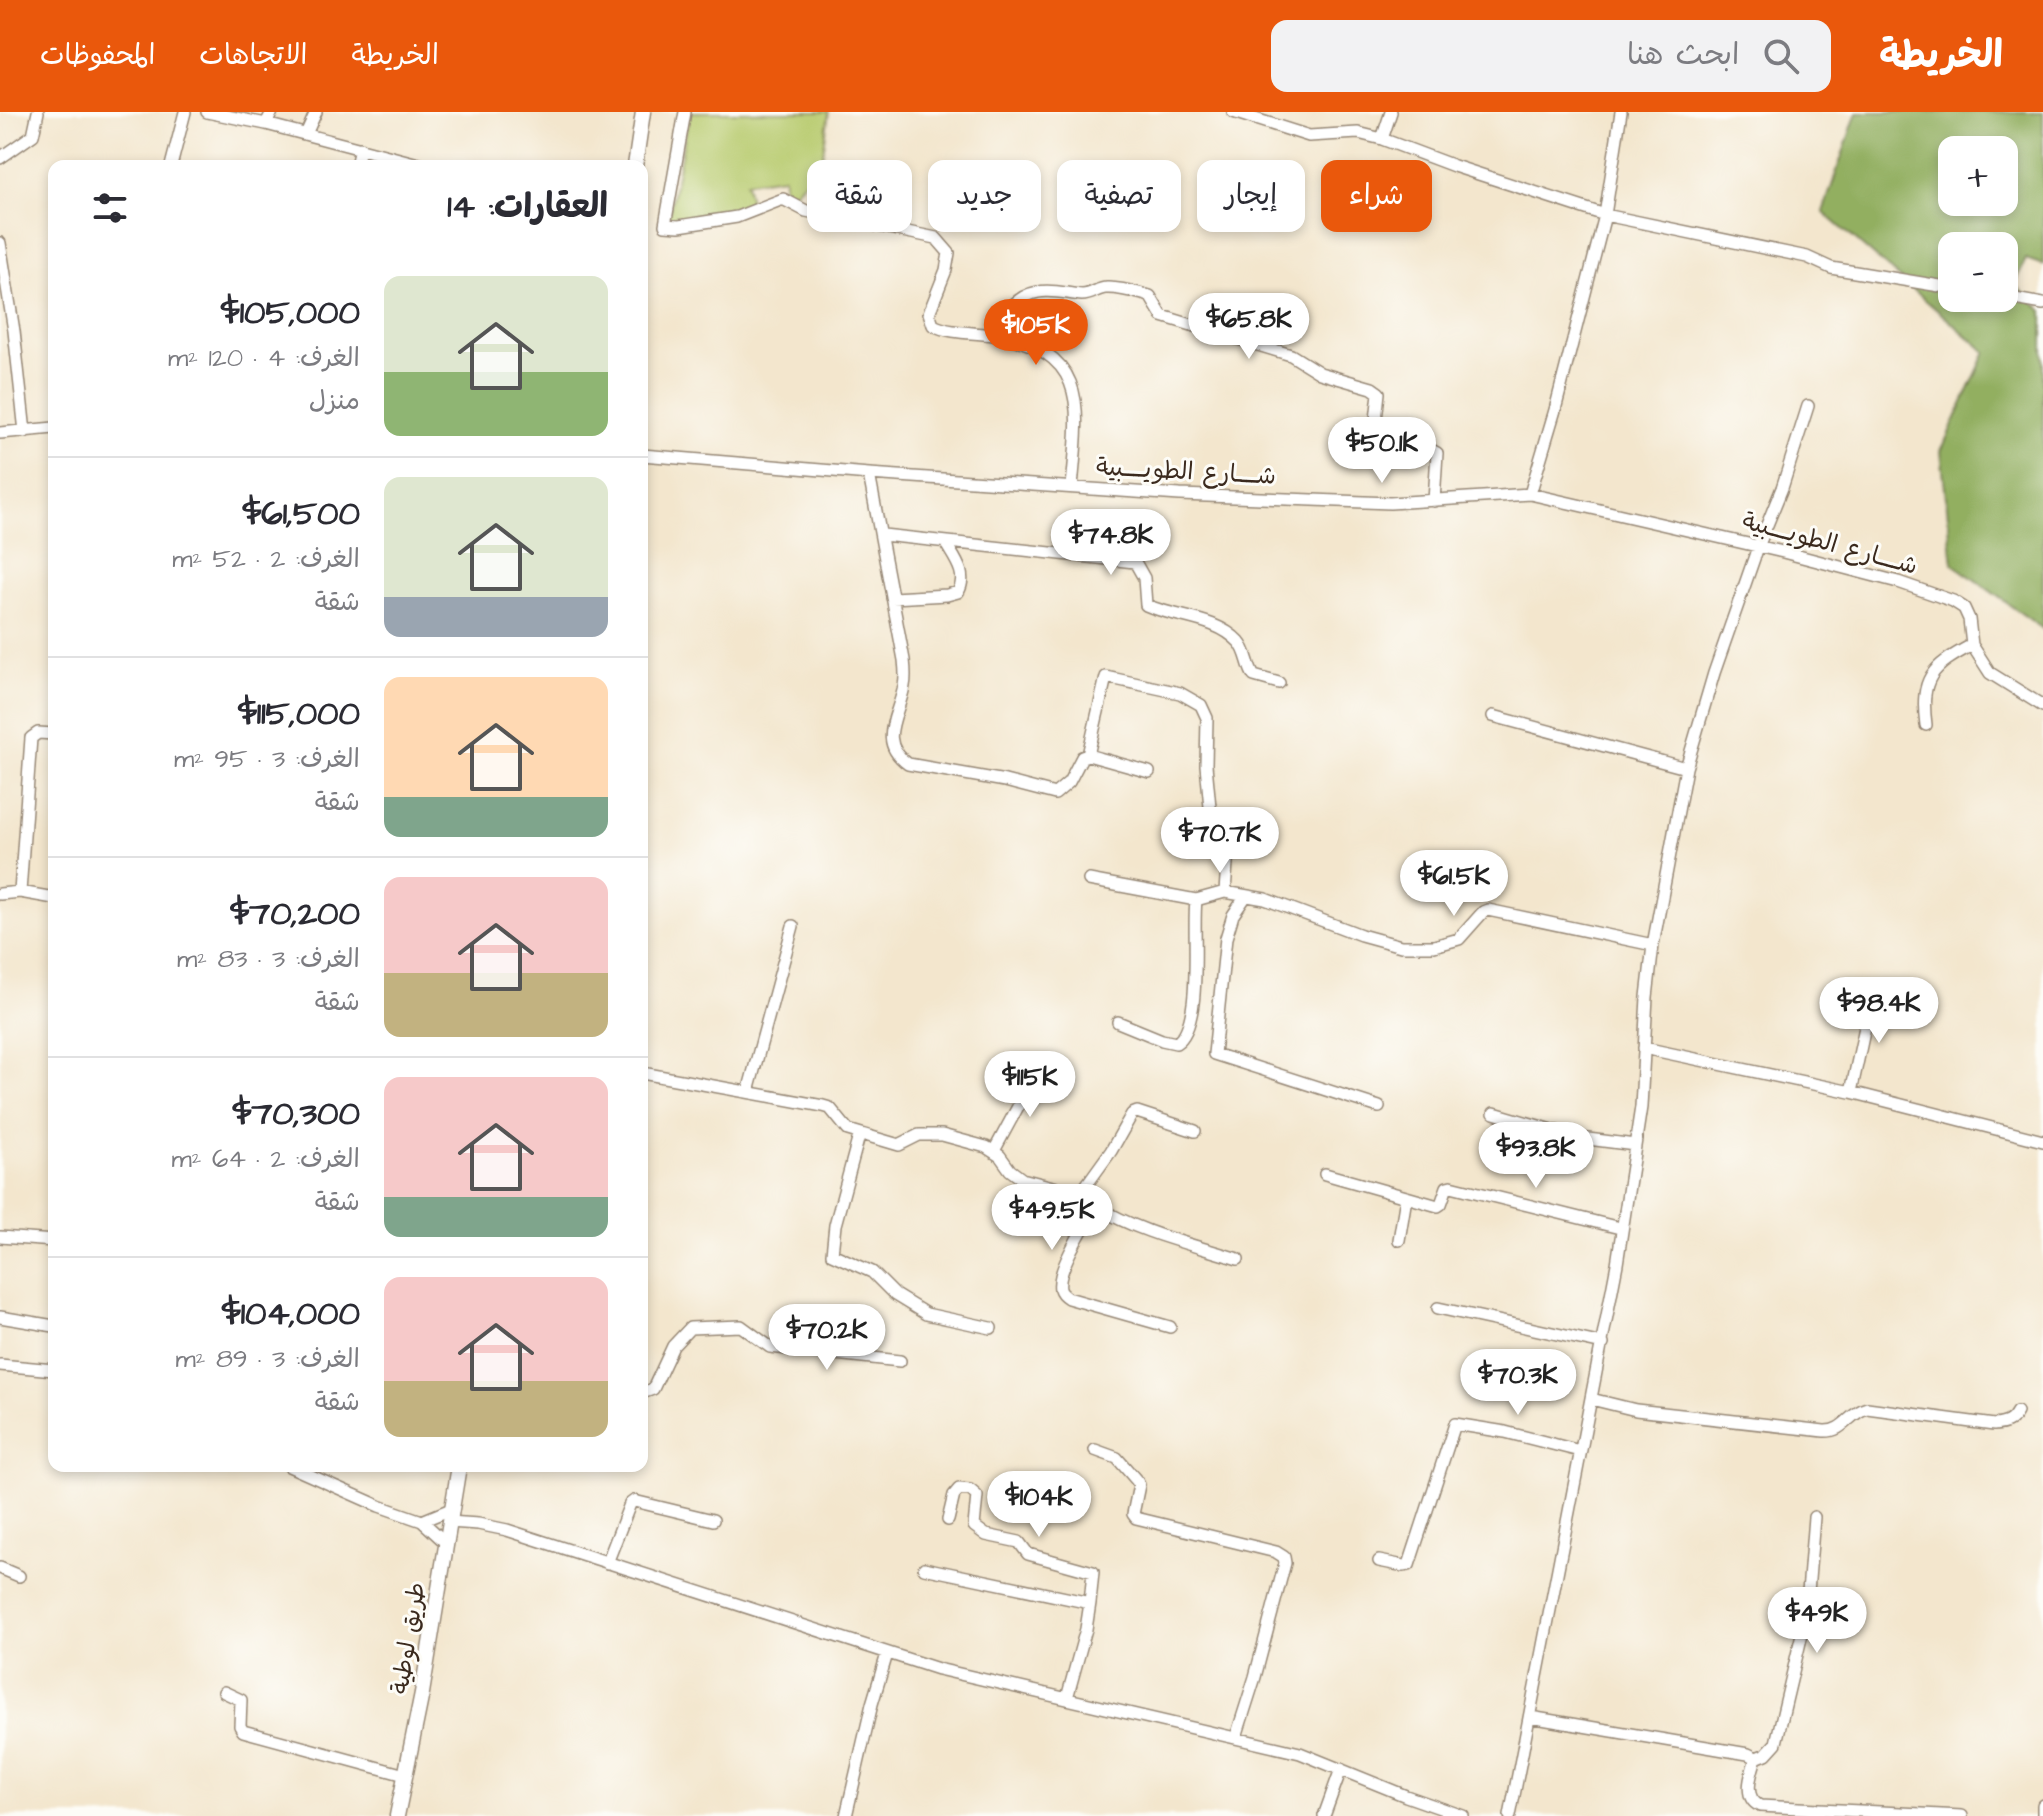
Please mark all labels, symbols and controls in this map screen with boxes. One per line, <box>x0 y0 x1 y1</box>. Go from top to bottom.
search box <box>1271 20 1831 92</box>
text: الخريطة <box>1879 30 2003 82</box>
text: ابحث هنا <box>1627 34 1739 76</box>
icon: search <box>1759 34 1803 78</box>
text: المحفوظات <box>40 36 155 75</box>
text: الاتجاهات <box>199 36 307 75</box>
text: الخريطة <box>351 36 439 75</box>
map controls <box>1938 136 2018 312</box>
button: + <box>1938 136 2018 216</box>
chip: شقة <box>807 160 912 232</box>
chip: جديد <box>928 160 1041 232</box>
chip: تصفية <box>1057 160 1181 232</box>
chip: إيجار <box>1197 160 1305 232</box>
chip: شراء <box>1321 160 1432 232</box>
text: العقارات: 14 <box>447 183 608 231</box>
icon: filters <box>88 186 132 230</box>
button: − <box>1938 232 2018 312</box>
text: $105,000 <box>221 289 360 337</box>
pin: $65.8K <box>1184 293 1314 361</box>
pin: $105K <box>980 299 1092 367</box>
text: $65.8K <box>1206 301 1292 337</box>
text: $105K <box>1002 307 1070 343</box>
icon: home <box>448 308 544 404</box>
text: الغرف: 4 · 120 m² <box>168 340 360 376</box>
text: منزل <box>309 383 360 419</box>
pin: $50.1K <box>1317 417 1447 485</box>
text: $50.1K <box>1346 425 1418 461</box>
street label: شــــارع الطويــــبية <box>1095 450 1277 494</box>
text: $61,500 <box>242 490 360 538</box>
street label: شــــارع الطويــــبية <box>1738 504 1921 584</box>
icon: home <box>448 509 544 605</box>
pin: $74.8K <box>1046 509 1176 577</box>
text: $74.8K <box>1069 517 1153 553</box>
text: الغرف: 2 · 52 m² <box>172 541 360 577</box>
text: شقة <box>315 584 360 620</box>
text: $115,000 <box>238 690 360 738</box>
icon: home <box>448 709 544 805</box>
text: الغرف: 3 · 95 m² <box>174 741 360 777</box>
text: شقة <box>315 784 360 820</box>
pin: $70.7K <box>1155 807 1285 875</box>
text: $70.7K <box>1179 815 1261 851</box>
pin: $61.5K <box>1389 850 1519 918</box>
text: $61.5K <box>1418 858 1490 894</box>
text: $70,200 <box>230 890 360 938</box>
icon: home <box>448 909 544 1005</box>
text: الغرف: 3 · 83 m² <box>177 941 360 977</box>
pin: $98.4K <box>1814 977 1944 1045</box>
text: شقة <box>315 984 360 1020</box>
text: $98.4K <box>1837 985 1921 1021</box>
pin: $115K <box>974 1051 1086 1119</box>
text: $115K <box>1002 1059 1058 1095</box>
text: $70,300 <box>232 1090 360 1138</box>
icon: home <box>448 1109 544 1205</box>
pin: $93.8K <box>1471 1122 1601 1190</box>
text: $93.8K <box>1497 1130 1575 1166</box>
text: الغرف: 2 · 64 m² <box>171 1141 360 1177</box>
text: شقة <box>315 1184 360 1220</box>
pin: $49.5K <box>987 1184 1117 1252</box>
text: $49.5K <box>1010 1192 1094 1228</box>
text: $104,000 <box>222 1290 360 1338</box>
pin: $70.2K <box>762 1304 892 1372</box>
icon: home <box>448 1309 544 1405</box>
text: $70.2K <box>786 1312 868 1348</box>
text: الغرف: 3 · 89 m² <box>175 1341 360 1377</box>
pin: $70.3K <box>1453 1349 1583 1417</box>
text: $70.3K <box>1478 1357 1558 1393</box>
text: شقة <box>315 1384 360 1420</box>
pin: $104K <box>983 1471 1095 1539</box>
text: $104K <box>1005 1479 1073 1515</box>
street label: طريق لوطية <box>383 1580 435 1696</box>
pin: $49K <box>1770 1587 1864 1655</box>
text: $49K <box>1786 1595 1848 1631</box>

